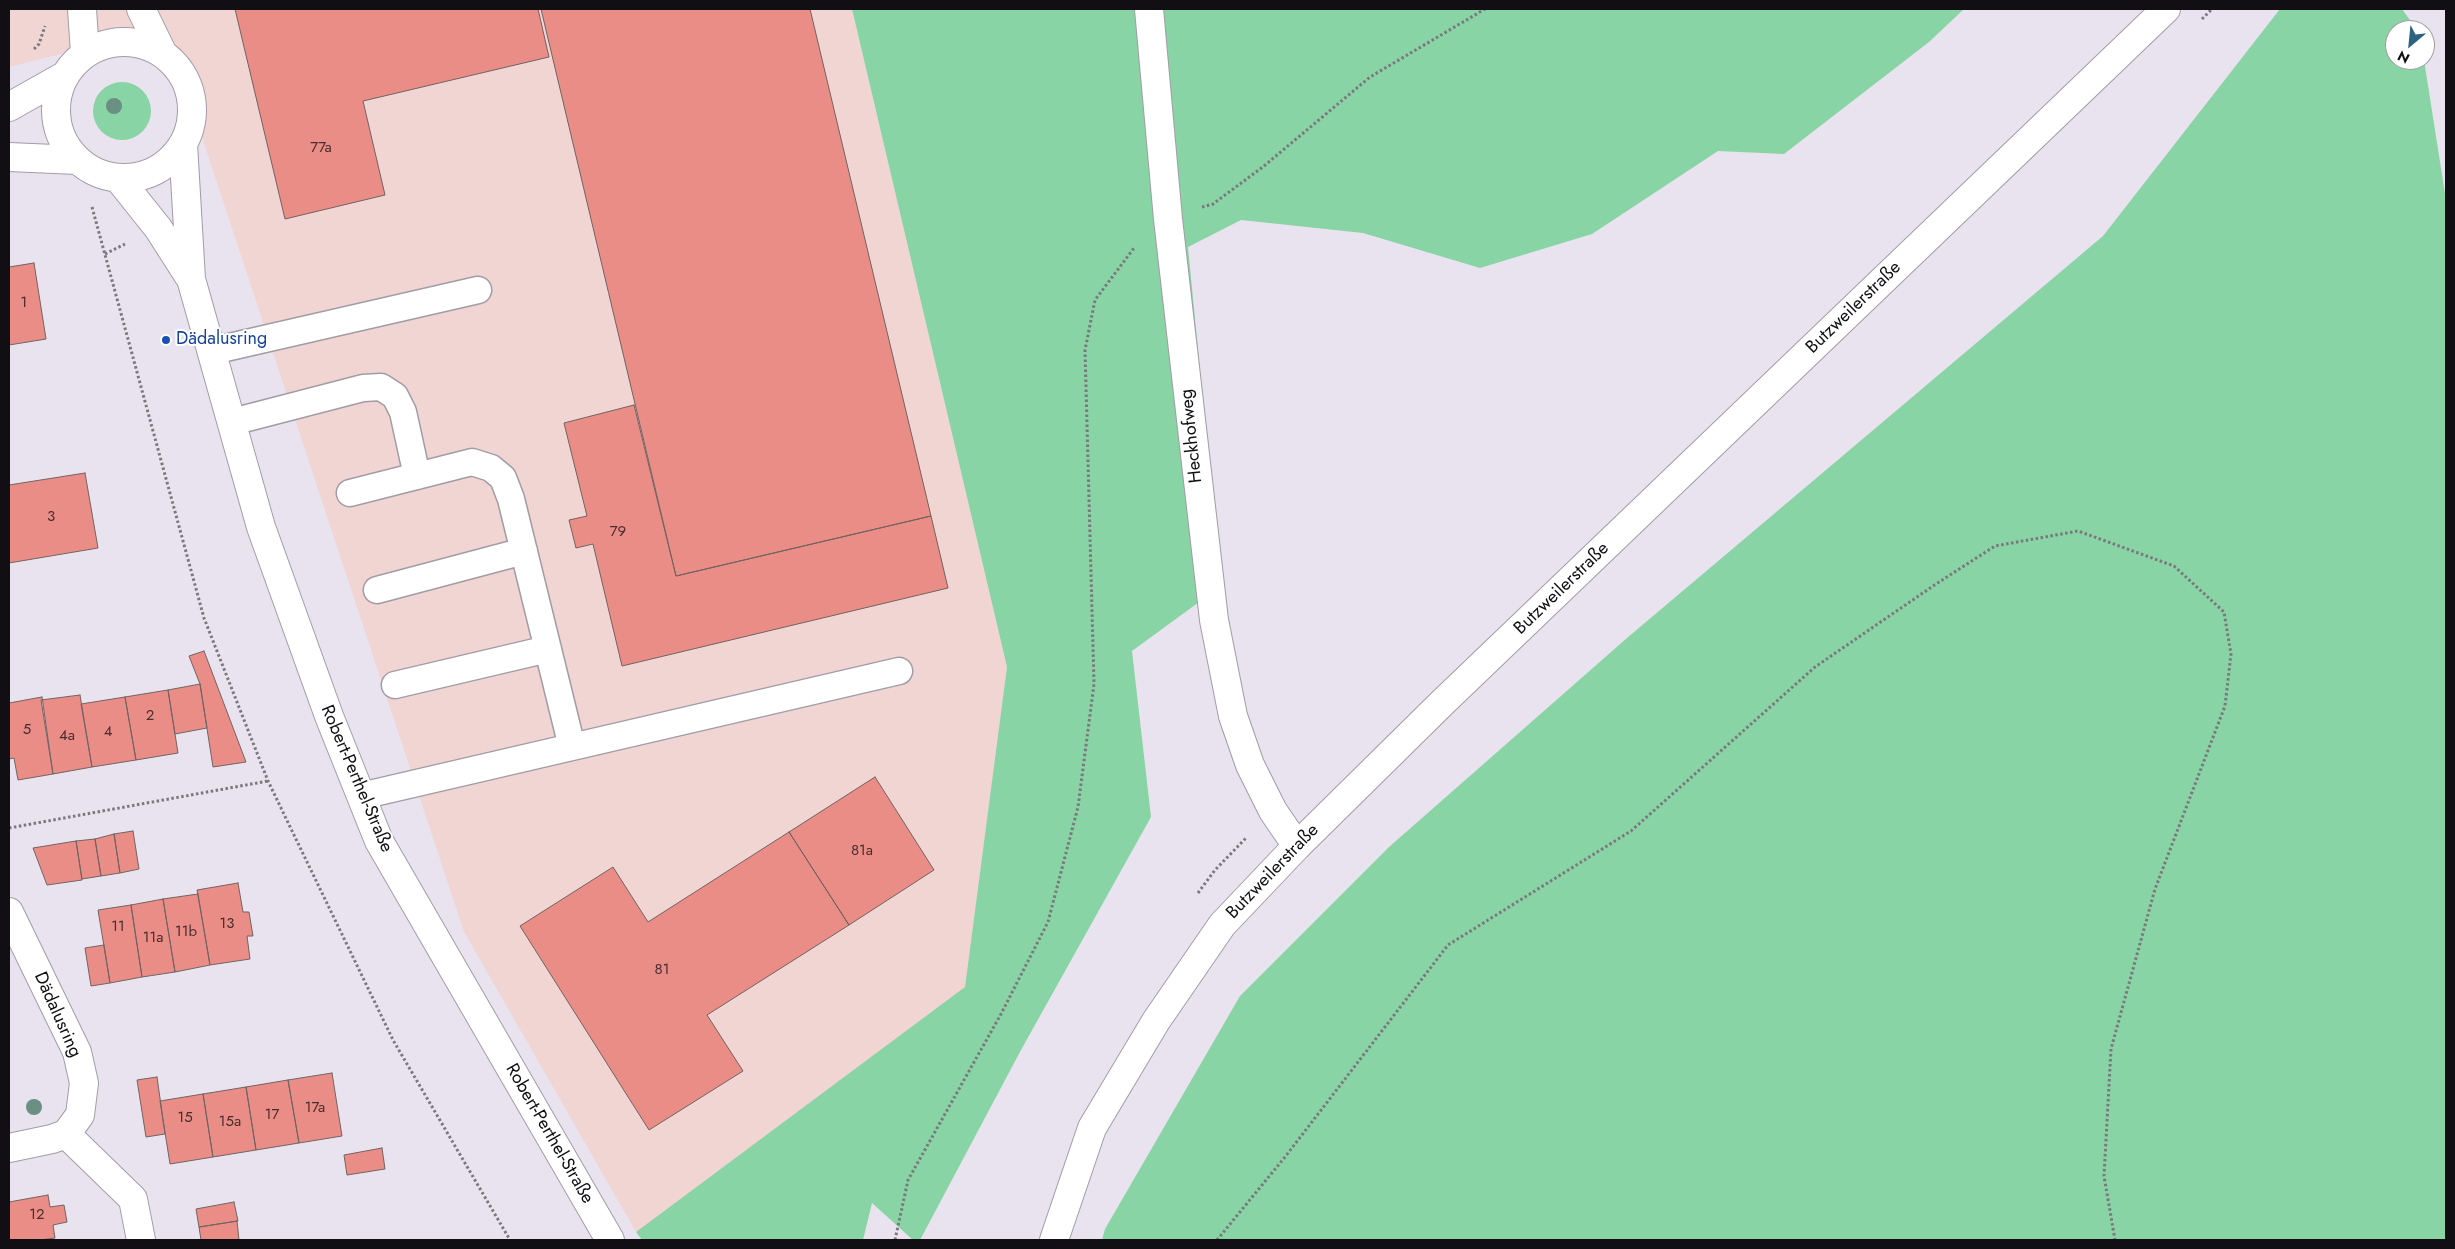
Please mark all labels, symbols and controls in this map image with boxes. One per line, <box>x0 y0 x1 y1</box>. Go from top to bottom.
north arrow <box>2385 20 2435 70</box>
text: N <box>2394 46 2413 69</box>
house number: 77a <box>310 139 332 157</box>
street label: Butzweilerstraße <box>1802 257 1906 359</box>
house number: 1 <box>21 294 27 312</box>
place label: Dädalusring <box>176 329 267 351</box>
marker: Dädalusring <box>160 334 172 346</box>
street label: Heckhofweg <box>1176 388 1208 484</box>
house number: 3 <box>47 508 55 526</box>
house number: 79 <box>610 523 626 541</box>
street label: Butzweilerstraße <box>1510 538 1614 640</box>
street label: Robert-Perthel-Straße <box>315 702 397 856</box>
house number: 2 <box>146 707 154 725</box>
house number: 5 <box>23 721 31 739</box>
house number: 4 <box>104 723 112 741</box>
house number: 4a <box>59 727 75 745</box>
street label: Butzweilerstraße <box>1222 820 1324 924</box>
house number: 81a <box>851 842 873 860</box>
house number: 13 <box>220 915 234 933</box>
house number: 11 <box>111 918 125 936</box>
house number: 11b <box>175 923 197 941</box>
house number: 11a <box>143 929 163 947</box>
house number: 81 <box>655 961 669 979</box>
street label: Dädalusring <box>29 969 85 1061</box>
street label: Robert-Perthel-Straße <box>500 1060 598 1208</box>
house number: 17a <box>305 1099 325 1117</box>
house number: 17 <box>265 1106 279 1124</box>
house number: 15 <box>177 1109 193 1127</box>
house number: 15a <box>219 1113 241 1131</box>
house number: 12 <box>29 1206 45 1224</box>

